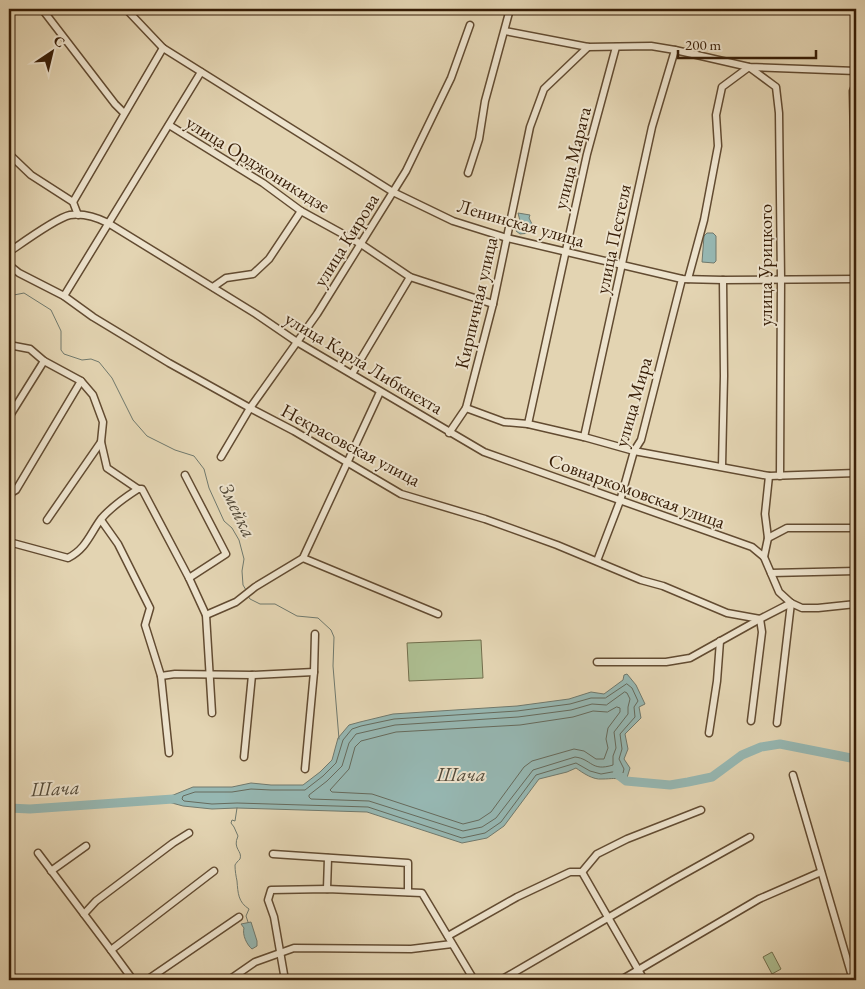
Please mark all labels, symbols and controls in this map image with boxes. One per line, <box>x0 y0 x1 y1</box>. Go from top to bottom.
north arrow <box>28 28 78 78</box>
scale bar <box>678 28 815 60</box>
text: С <box>50 31 69 52</box>
text: 200 m <box>685 35 722 54</box>
street label: улица Марата <box>547 104 597 212</box>
street label: улица Орджоникидзе <box>181 110 335 218</box>
street label: улица Пестеля <box>589 181 637 296</box>
street label: улица Кирова <box>307 188 385 291</box>
street label: Ленинская улица <box>454 193 588 253</box>
street label: улица Урицкого <box>753 204 778 326</box>
street label: Кирпичная улица <box>449 234 503 371</box>
street label: улица Карла Либкнехта <box>280 306 448 420</box>
street label: улица Мира <box>608 354 658 450</box>
street label: Некрасовская улица <box>277 398 425 492</box>
street label: Совнаркомовская улица <box>545 447 729 535</box>
water label: Змейка <box>213 478 263 542</box>
water label: Шача <box>435 761 486 787</box>
water label: Шача <box>29 774 80 802</box>

